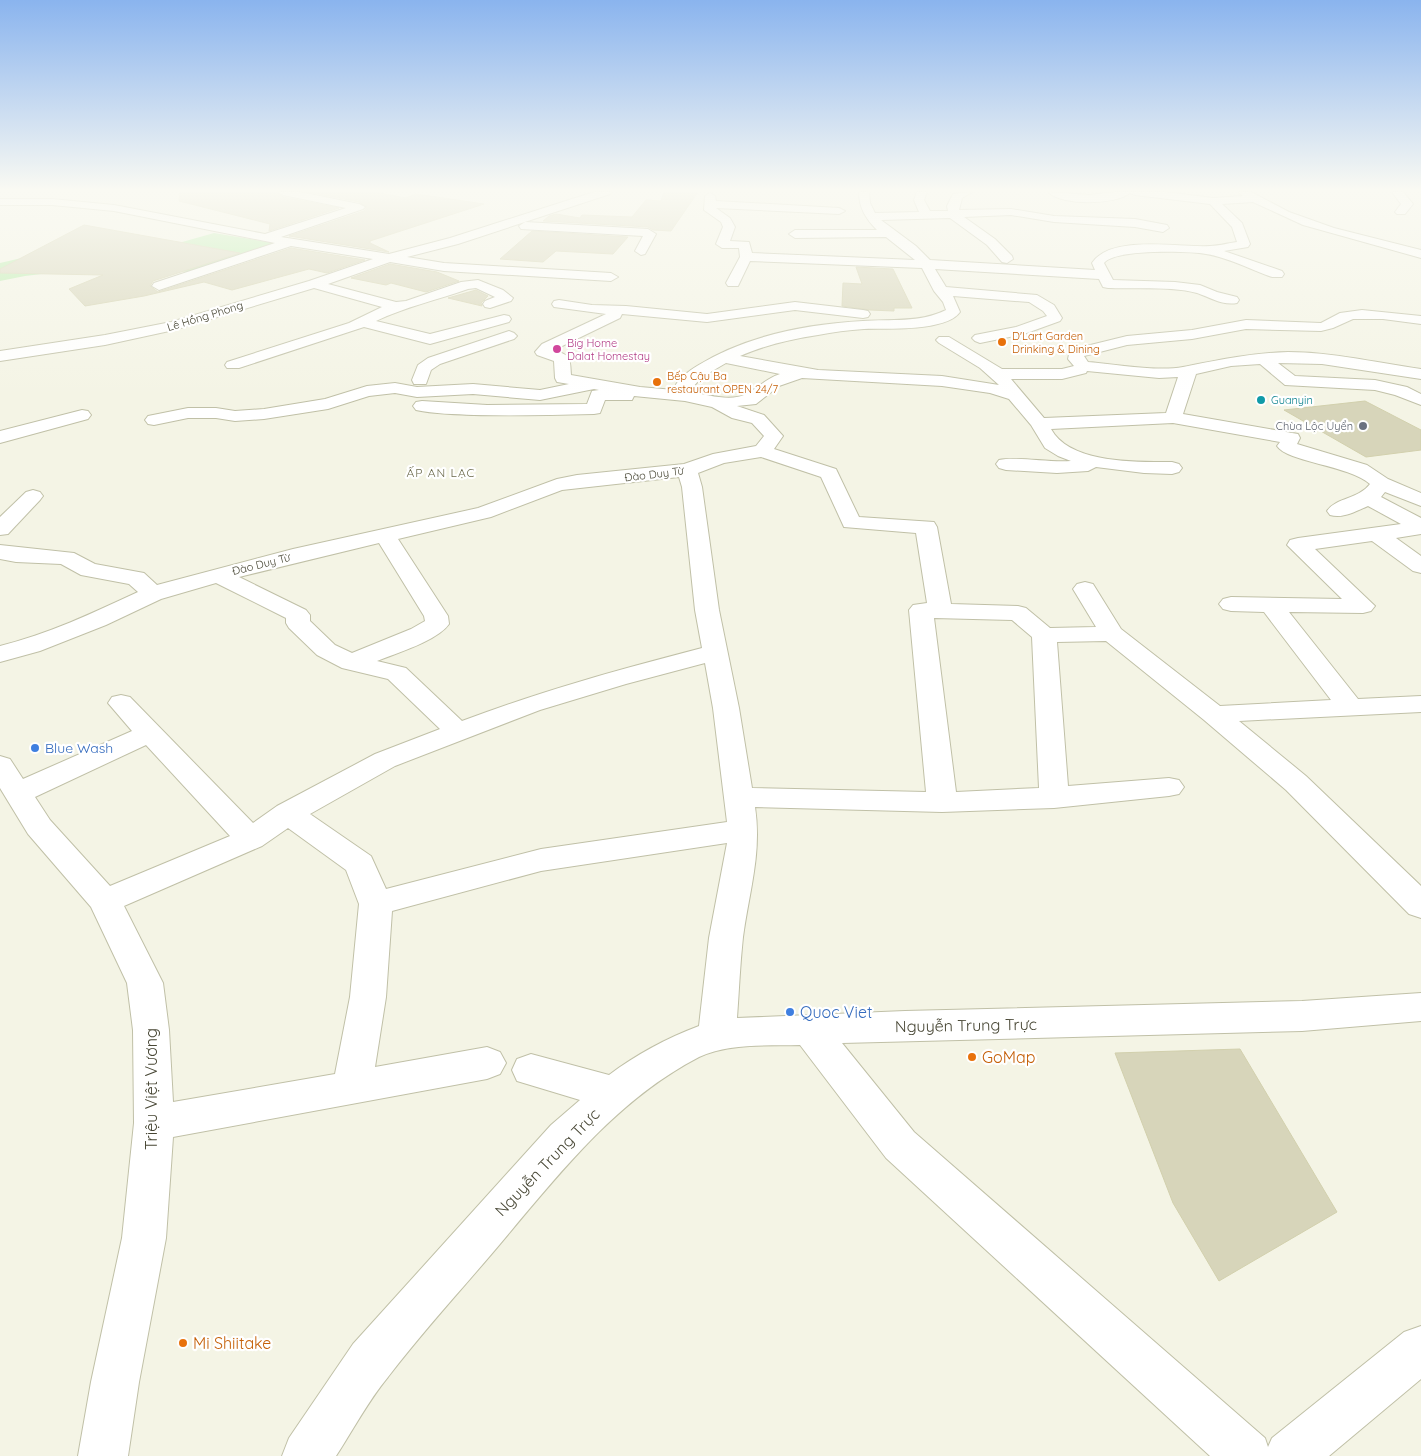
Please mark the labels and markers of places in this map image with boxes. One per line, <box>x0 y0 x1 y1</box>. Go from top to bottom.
place label: D'Lart Garden Drinking & Dining <box>1012 329 1100 356</box>
place label: Big Home Dalat Homestay <box>567 336 650 363</box>
marker: D'Lart Garden Drinking & Dining <box>996 336 1008 348</box>
marker: Big Home Dalat Homestay <box>551 343 563 355</box>
place label: Bếp Cậu Ba restaurant OPEN 24/7 <box>667 369 778 396</box>
marker: Bếp Cậu Ba restaurant OPEN 24/7 <box>651 376 663 388</box>
place label: Guanyin <box>1271 393 1313 407</box>
marker: Guanyin <box>1255 394 1267 406</box>
place label: Chùa Lộc Uyển <box>1276 419 1353 433</box>
marker: Chùa Lộc Uyển <box>1357 420 1369 432</box>
place label: Blue Wash <box>45 739 113 757</box>
marker: Blue Wash <box>29 742 41 754</box>
place label: Quoc Viet <box>800 1002 872 1022</box>
marker: Quoc Viet <box>784 1006 796 1018</box>
place label: GoMap <box>982 1047 1035 1067</box>
marker: GoMap <box>966 1051 978 1063</box>
place label: Mi Shiitake <box>193 1333 271 1353</box>
marker: Mi Shiitake <box>177 1337 189 1349</box>

